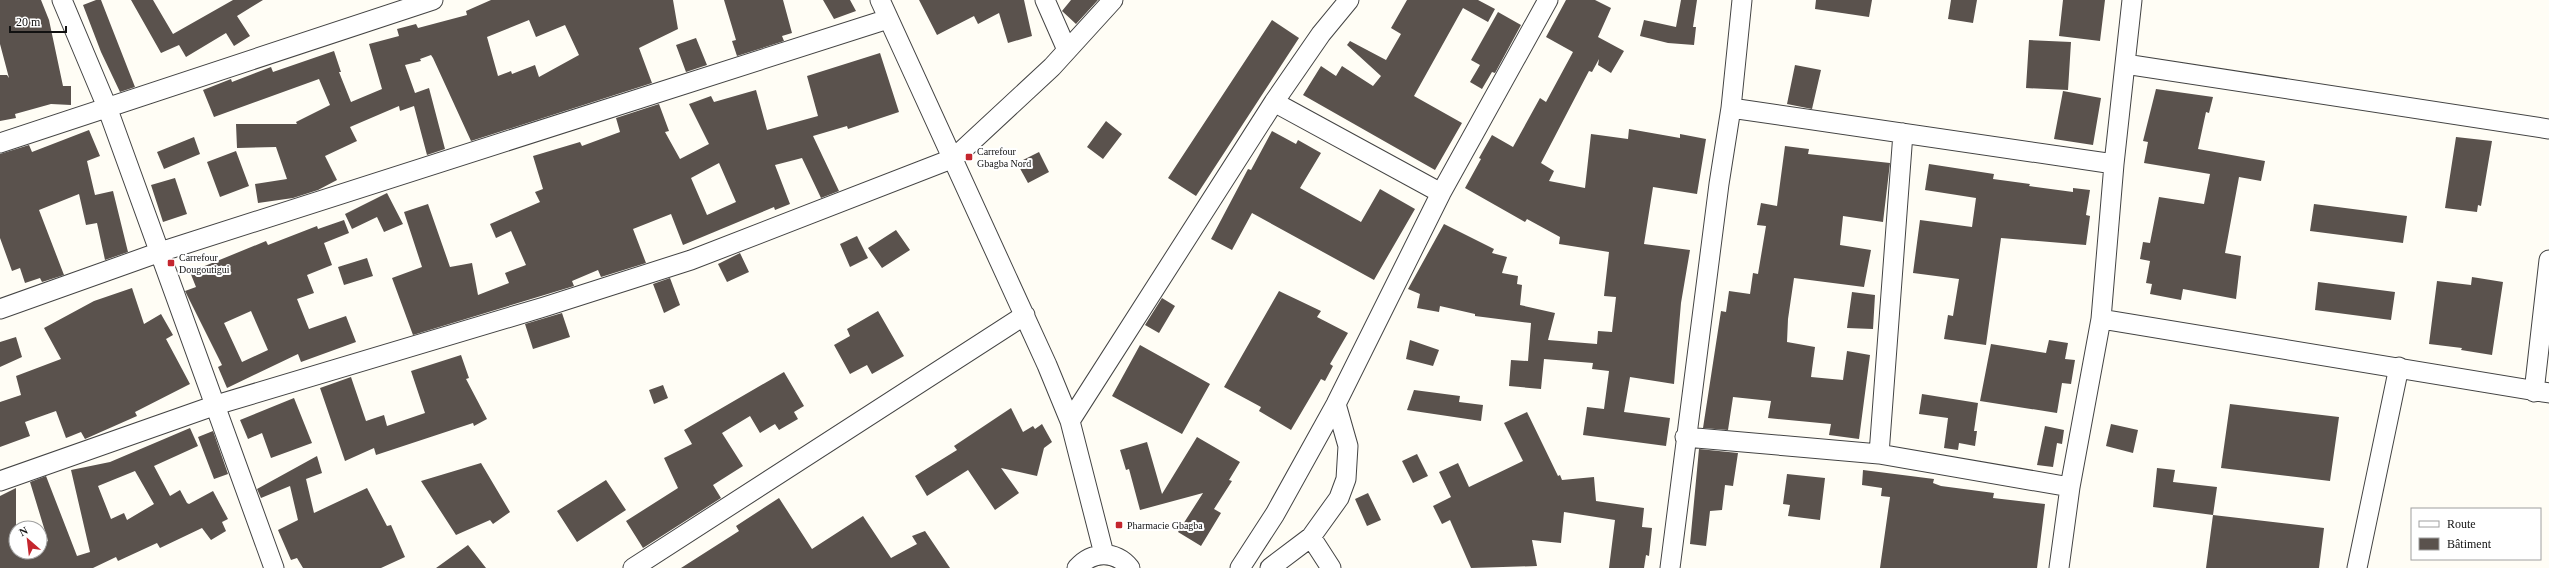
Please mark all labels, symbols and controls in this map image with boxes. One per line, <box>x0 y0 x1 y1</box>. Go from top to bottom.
scale bar <box>10 8 66 34</box>
text: 20 m <box>16 15 41 29</box>
place label: Carrefour Gbagba Nord <box>977 146 1031 169</box>
marker: Carrefour Gbagba Nord <box>964 152 974 162</box>
place label: Carrefour Dougoutigui <box>179 252 230 275</box>
marker: Carrefour Dougoutigui <box>166 258 176 268</box>
legend <box>2411 508 2541 560</box>
text: Route <box>2447 517 2476 531</box>
north arrow <box>8 520 48 560</box>
marker: Pharmacie Gbagba <box>1114 520 1124 530</box>
place label: Pharmacie Gbagba <box>1127 520 1203 531</box>
text: N <box>17 524 30 538</box>
text: Bâtiment <box>2447 537 2492 551</box>

